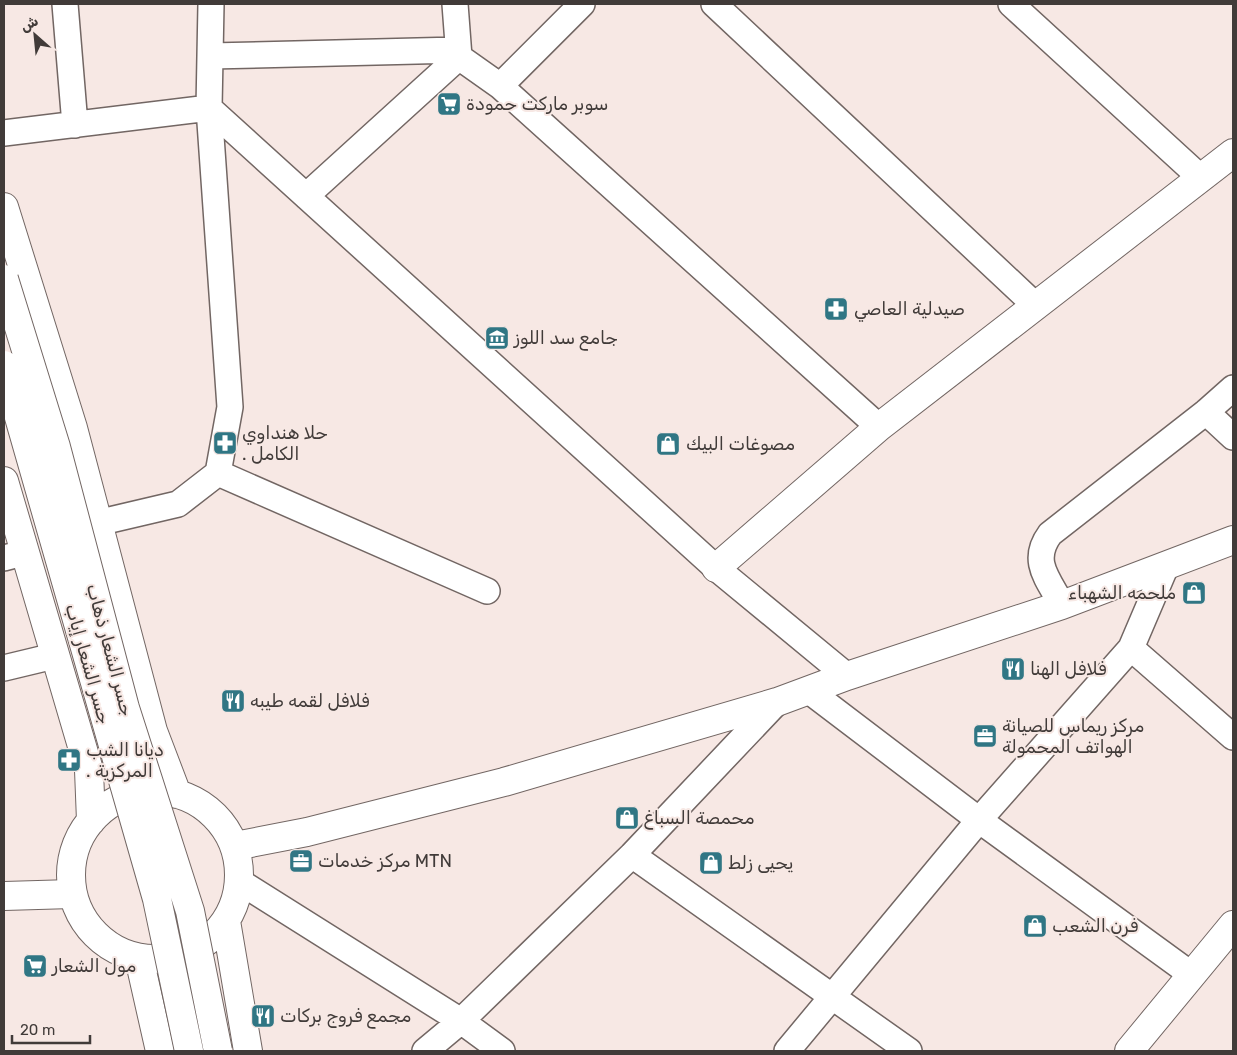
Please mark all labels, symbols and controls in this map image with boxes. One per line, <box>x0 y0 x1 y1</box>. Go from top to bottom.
north arrow <box>10 10 60 60</box>
text: ش <box>18 12 41 35</box>
supermarket icon: سوبر ماركت حمودة <box>436 91 462 117</box>
place label: سوبر ماركت حمودة <box>466 93 608 115</box>
pharmacy icon: صيدلية العاصي <box>823 296 849 322</box>
place label: صيدلية العاصي <box>854 298 965 322</box>
museum icon: جامع سد اللوز <box>484 325 510 351</box>
place label: جامع سد اللوز <box>513 327 618 351</box>
place label: حلا هنداوي . الكامل <box>242 422 328 465</box>
pharmacy icon: حلا هنداوي . الكامل <box>212 430 238 456</box>
shop icon: مصوغات البيك <box>655 431 681 457</box>
place label: مصوغات البيك <box>686 433 795 455</box>
shop icon: ملحمه الشهباء <box>1181 580 1207 606</box>
street label: جسر الشعار ذهاب <box>82 581 138 719</box>
place label: ملحمه الشهباء <box>1068 582 1176 604</box>
street label: جسر الشعار إياب <box>60 601 116 727</box>
restaurant icon: فلافل الهنا <box>1000 656 1026 682</box>
place label: فلافل الهنا <box>1030 658 1106 680</box>
restaurant icon: فلافل لقمه طيبه <box>220 688 246 714</box>
place label: فلافل لقمه طيبه <box>250 690 369 712</box>
place label: مركز ريماس للصيانة الهواتف المحمولة <box>1002 715 1144 758</box>
office icon: مركز ريماس للصيانة الهواتف المحمولة <box>972 723 998 749</box>
place label: ديانا الشب . المركزية <box>86 739 164 782</box>
pharmacy icon: ديانا الشب . المركزية <box>56 747 82 773</box>
shop icon: محمصة السباغ <box>614 805 640 831</box>
place label: محمصة السباغ <box>644 807 755 830</box>
office icon: مركز خدمات MTN <box>288 848 314 874</box>
place label: مركز خدمات MTN <box>318 850 452 872</box>
shop icon: يحيى زلط <box>698 850 724 876</box>
place label: يحيى زلط <box>728 852 794 874</box>
shop icon: فرن الشعب <box>1022 913 1048 939</box>
place label: فرن الشعب <box>1052 915 1138 937</box>
supermarket icon: مول الشعار <box>22 953 48 979</box>
place label: مول الشعار <box>51 955 136 977</box>
restaurant icon: مجمع فروج بركات <box>250 1003 276 1029</box>
place label: مجمع فروج بركات <box>280 1005 411 1029</box>
scale bar <box>12 1012 90 1044</box>
text: 20 m <box>20 1021 55 1039</box>

